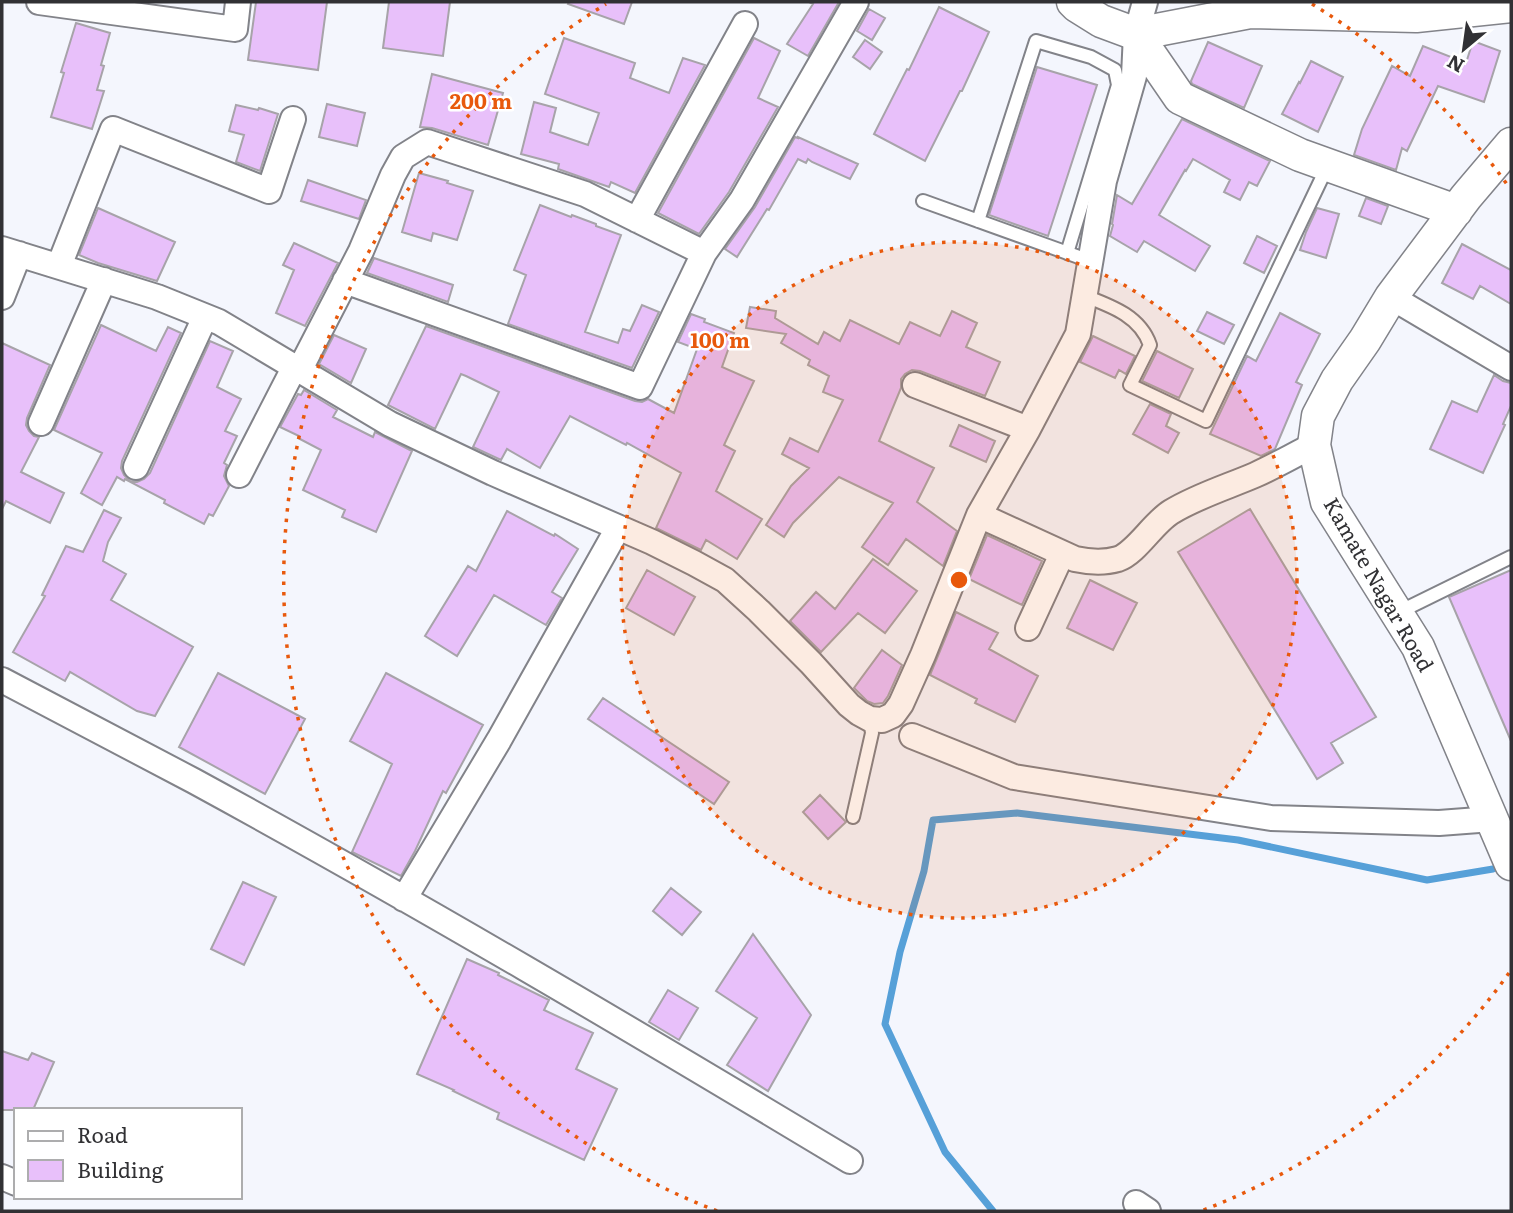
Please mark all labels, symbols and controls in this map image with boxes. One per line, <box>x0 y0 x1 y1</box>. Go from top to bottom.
north arrow <box>1429 14 1499 84</box>
text: N <box>1441 49 1469 81</box>
text: 200 m <box>450 84 512 115</box>
text: 100 m <box>690 323 750 354</box>
street label: Kamate Nagar Road <box>1318 491 1443 677</box>
centre of rings <box>947 568 971 592</box>
legend <box>14 1108 242 1199</box>
text: Road <box>77 1118 128 1149</box>
text: Building <box>77 1153 164 1184</box>

